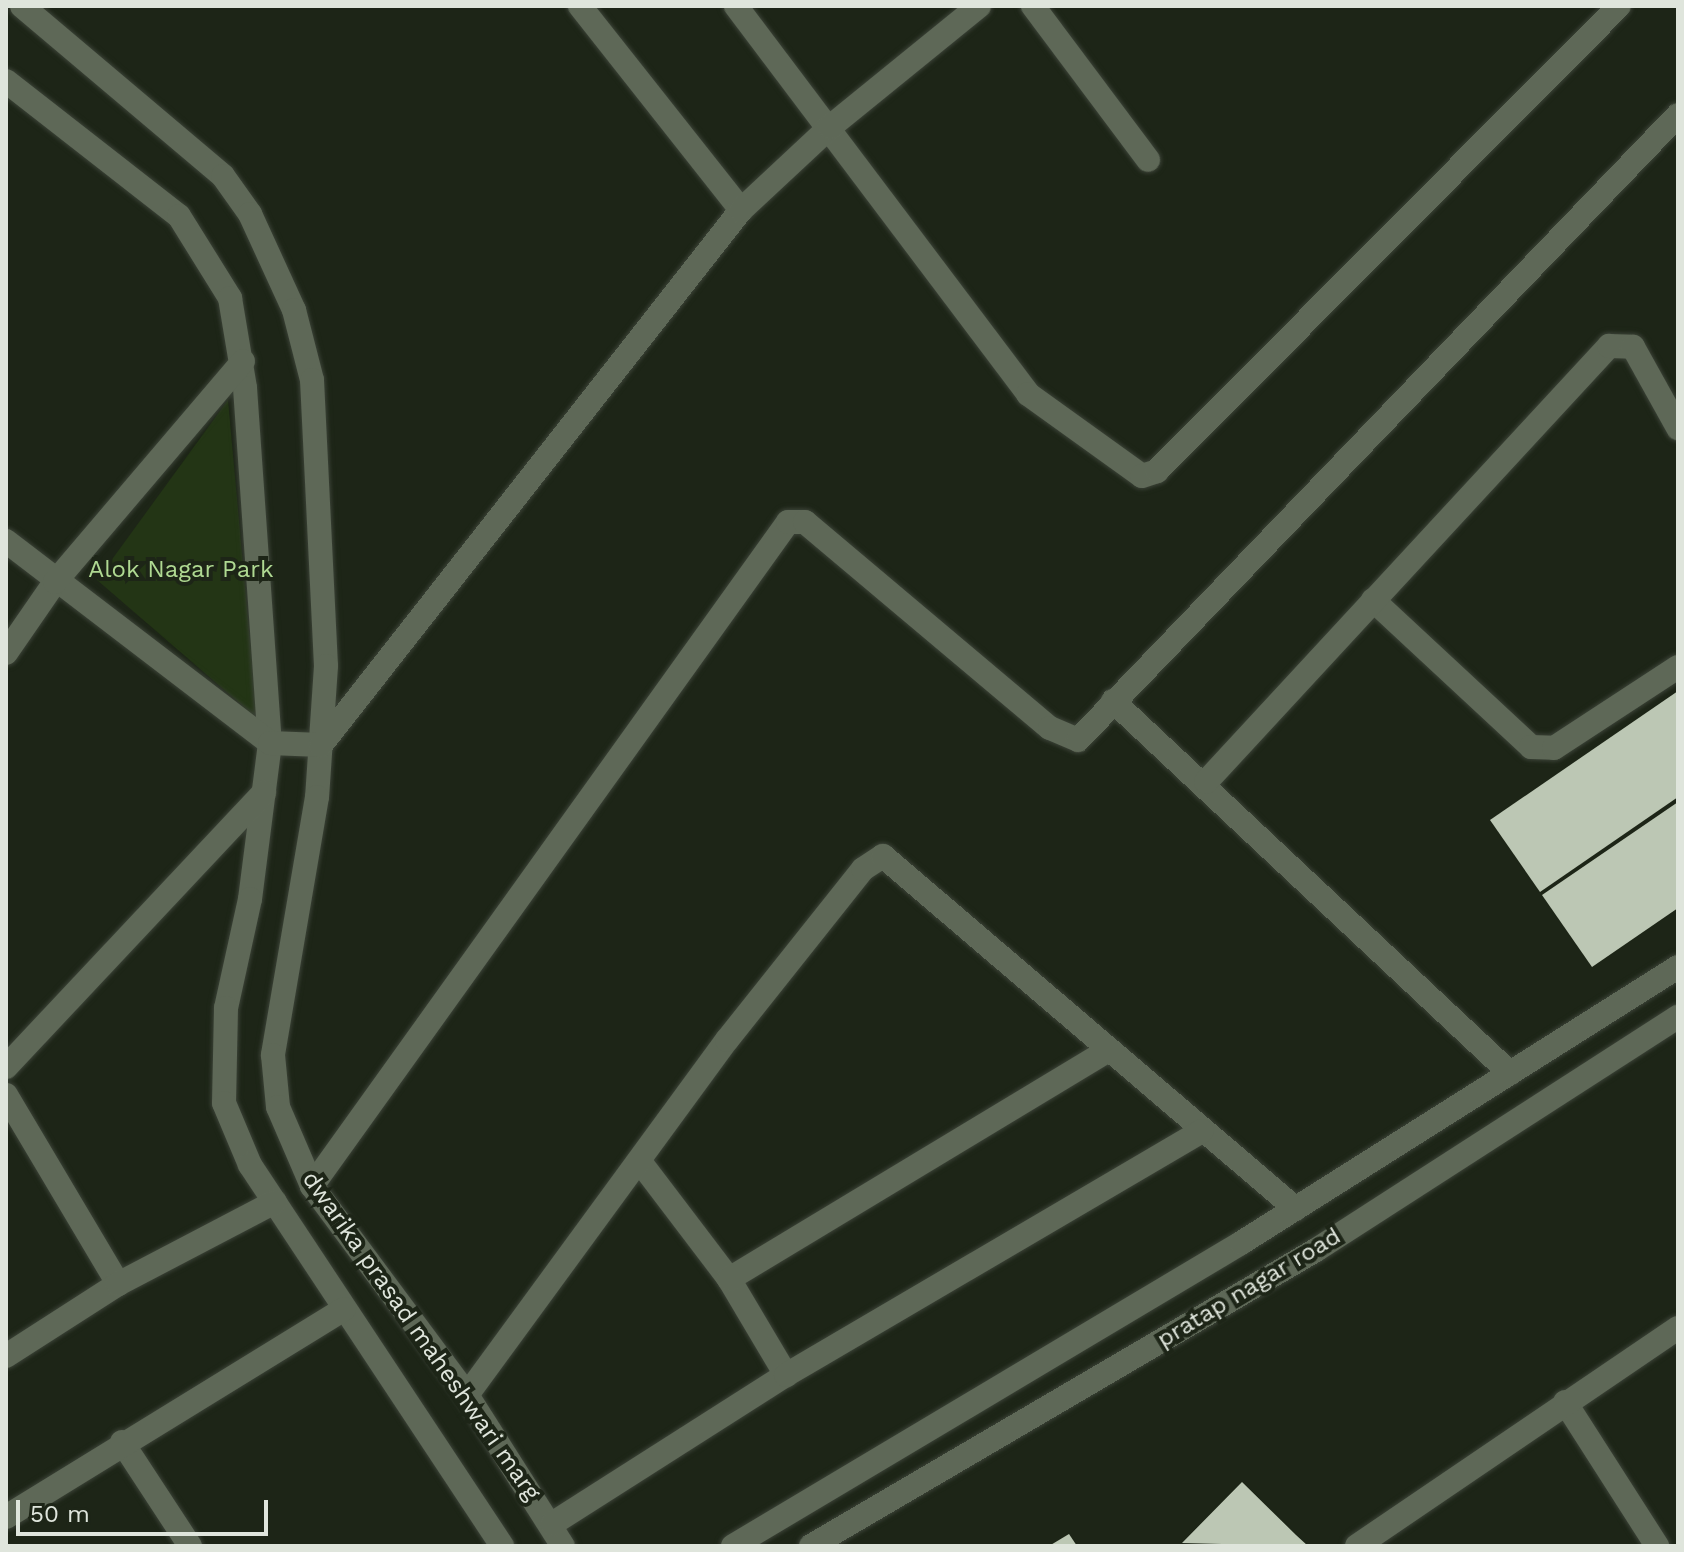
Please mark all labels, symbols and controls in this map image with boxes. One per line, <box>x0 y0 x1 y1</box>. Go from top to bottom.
park label: Alok Nagar Park <box>88 556 274 584</box>
street label: dwarika prasad maheshwari marg <box>296 1166 546 1506</box>
street label: pratap nagar road <box>1152 1222 1346 1354</box>
scale bar <box>20 1484 272 1534</box>
text: 50 m <box>30 1500 90 1528</box>

